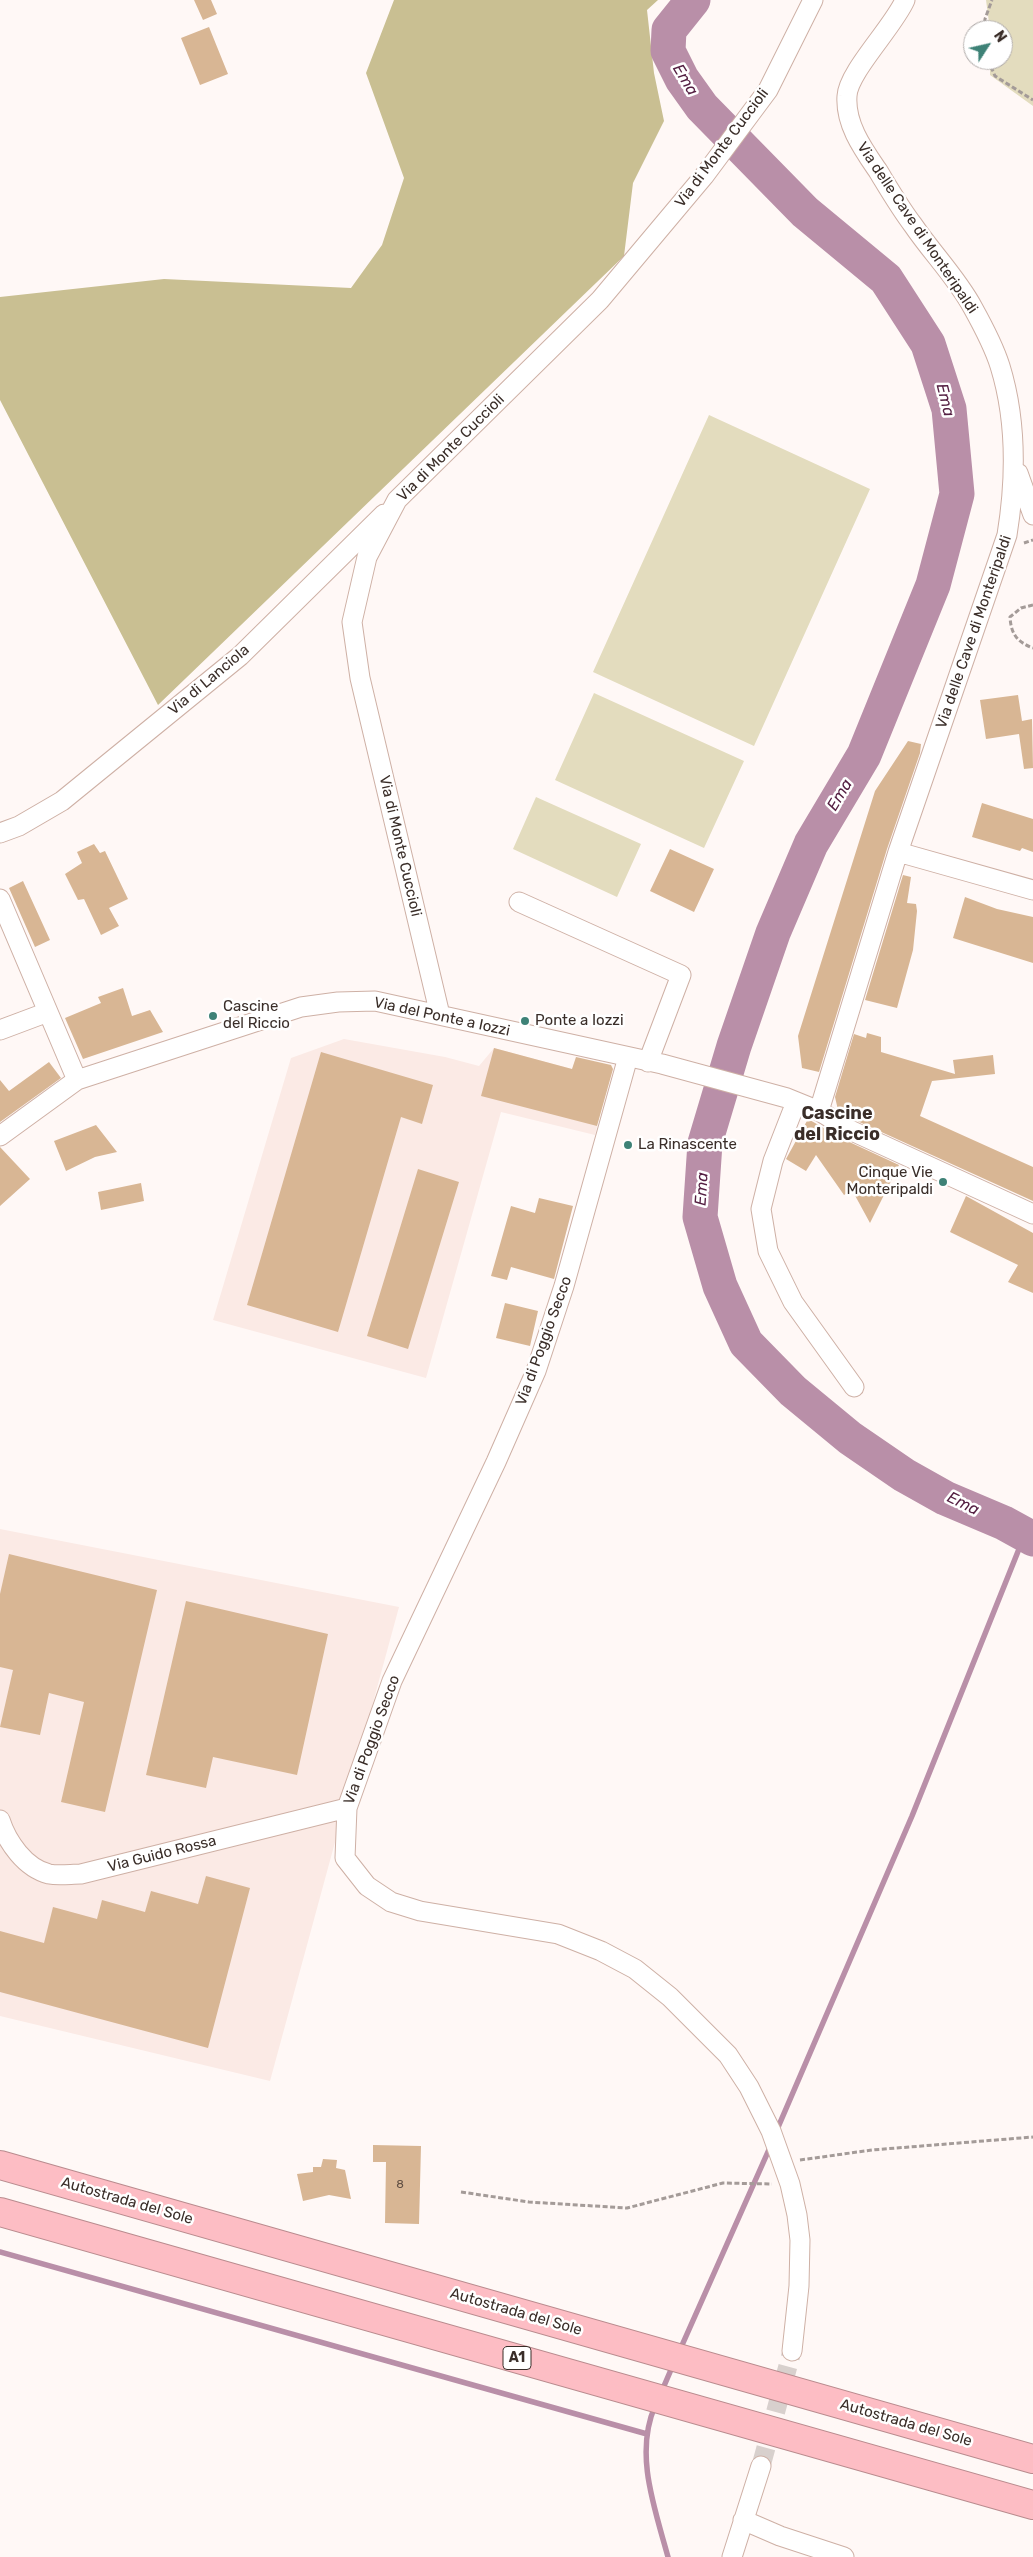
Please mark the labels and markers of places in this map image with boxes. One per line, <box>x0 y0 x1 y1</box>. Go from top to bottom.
place label: Cascine del Riccio <box>223 998 290 1033</box>
marker: Cascine del Riccio <box>207 1010 219 1022</box>
place label: Ponte a Iozzi <box>535 1012 624 1030</box>
marker: Ponte a Iozzi <box>519 1015 531 1027</box>
place label: La Rinascente <box>638 1136 737 1154</box>
marker: La Rinascente <box>622 1139 634 1151</box>
place label: Cinque Vie Monteripaldi <box>846 1164 933 1199</box>
marker: Cinque Vie Monteripaldi <box>937 1176 949 1188</box>

